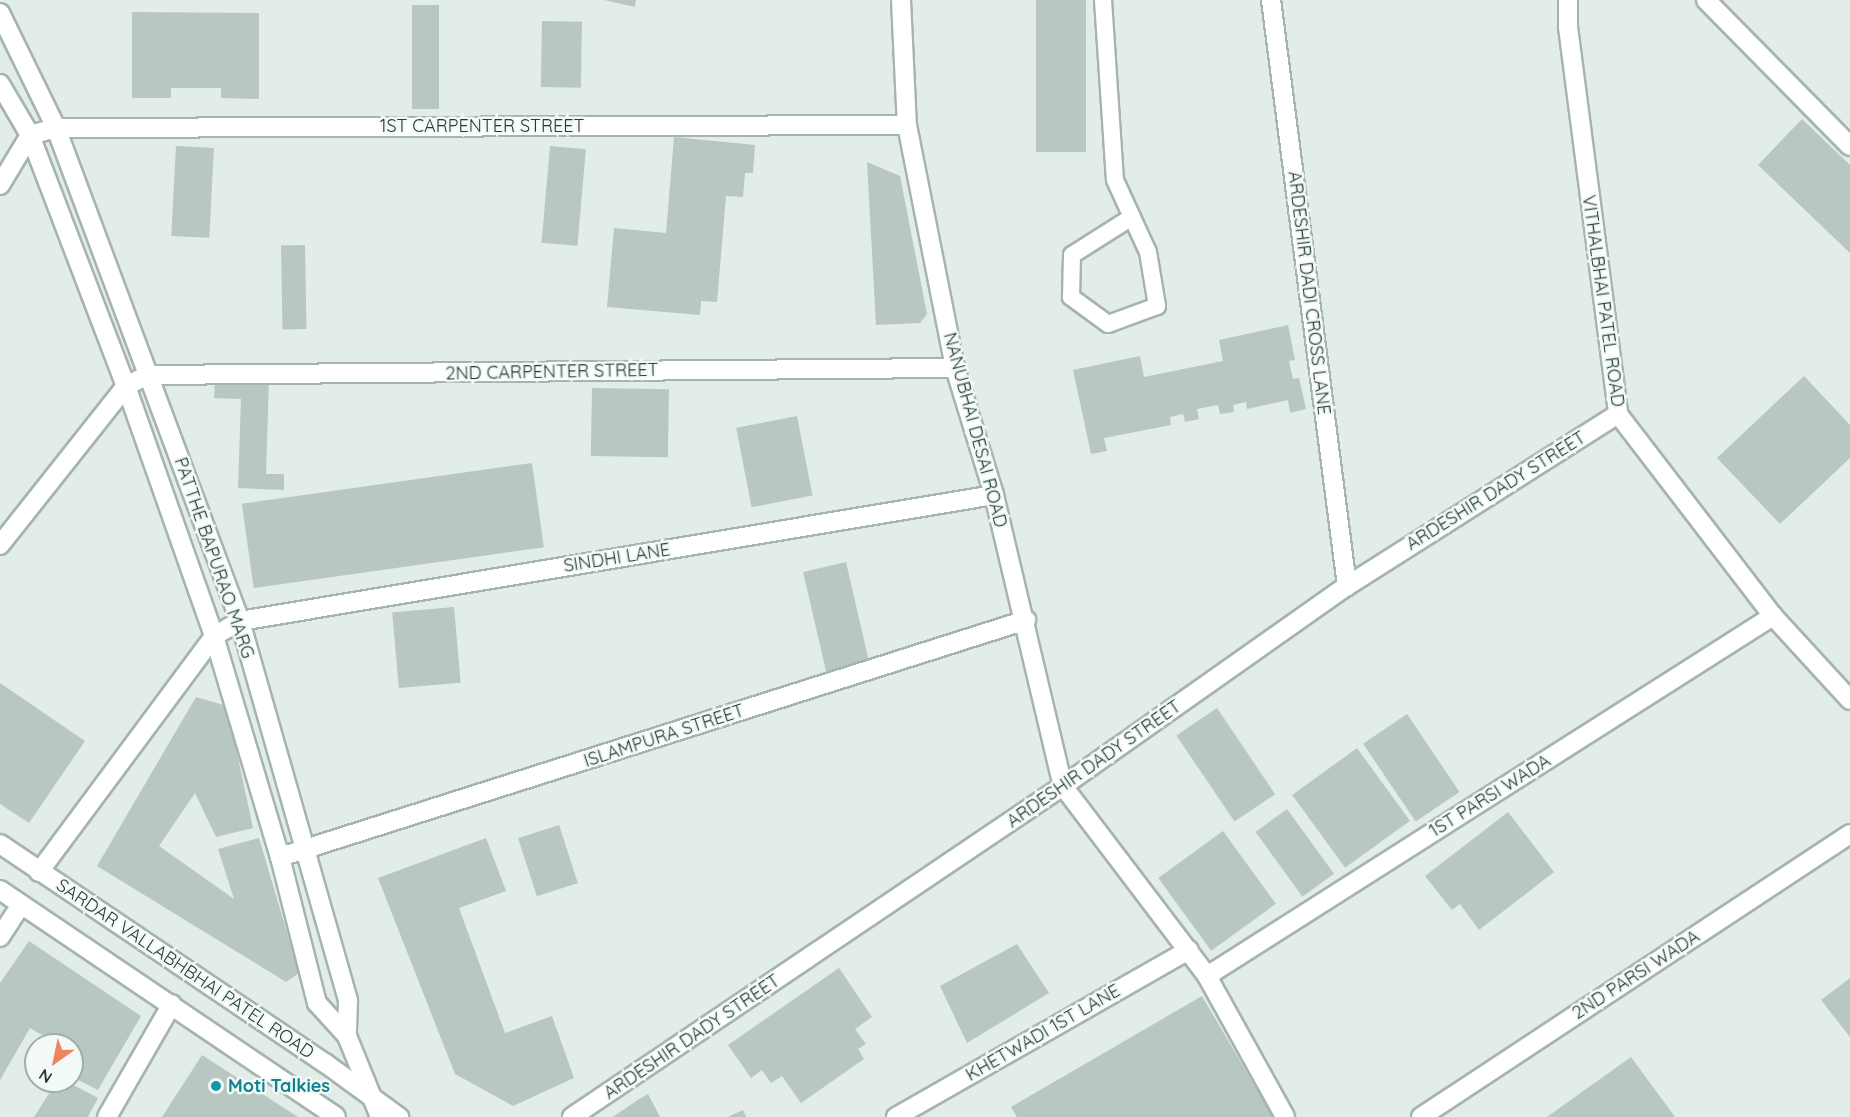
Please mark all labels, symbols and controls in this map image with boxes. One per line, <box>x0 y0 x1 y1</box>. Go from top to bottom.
street label: 1ST CARPENTER STREET <box>380 115 584 137</box>
street label: ARDESHIR DADI CROSS LANE <box>1283 170 1335 416</box>
street label: VITHALBHAI PATEL ROAD <box>1577 194 1629 408</box>
street label: NANUBHAI DESAI ROAD <box>939 330 1011 530</box>
street label: 2ND CARPENTER STREET <box>445 359 659 385</box>
street label: ARDESHIR DADY STREET <box>1402 427 1590 555</box>
street label: PATTHE BAPURAO MARG <box>169 455 259 661</box>
street label: SINDHI LANE <box>562 539 672 577</box>
street label: ARDESHIR DADY STREET <box>1003 696 1185 832</box>
street label: ISLAMPURA STREET <box>581 700 747 772</box>
street label: 1ST PARSI WADA <box>1425 750 1555 842</box>
street label: SARDAR VALLABHBHAI PATEL ROAD <box>52 874 318 1064</box>
street label: 2ND PARSI WADA <box>1568 926 1704 1024</box>
street label: ARDESHIR DADY STREET <box>600 970 784 1104</box>
street label: KHETWADI 1ST LANE <box>962 980 1124 1086</box>
north arrow <box>24 1033 84 1093</box>
text: N <box>35 1065 56 1088</box>
place label: Moti Talkies <box>228 1075 330 1097</box>
marker: Moti Talkies <box>209 1079 223 1093</box>

